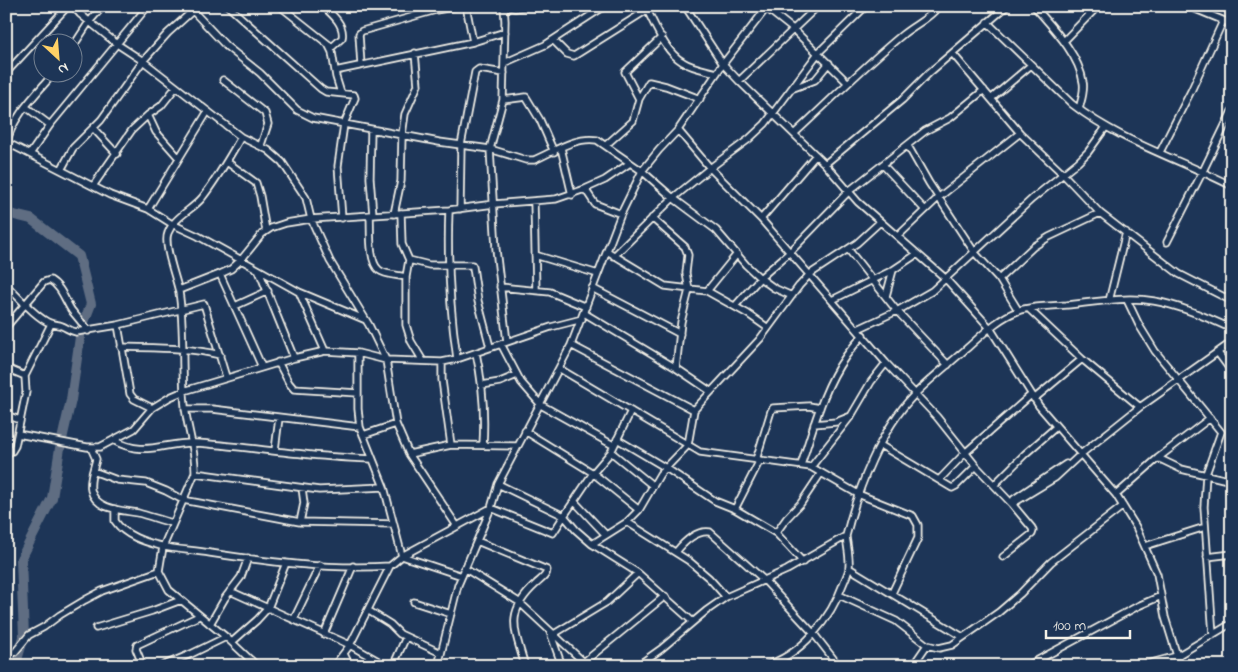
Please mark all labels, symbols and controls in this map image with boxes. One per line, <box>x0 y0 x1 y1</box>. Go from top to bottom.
north arrow <box>32 32 82 82</box>
text: N <box>54 57 72 80</box>
scale bar <box>1046 607 1129 639</box>
text: 100 m <box>1053 615 1086 637</box>

